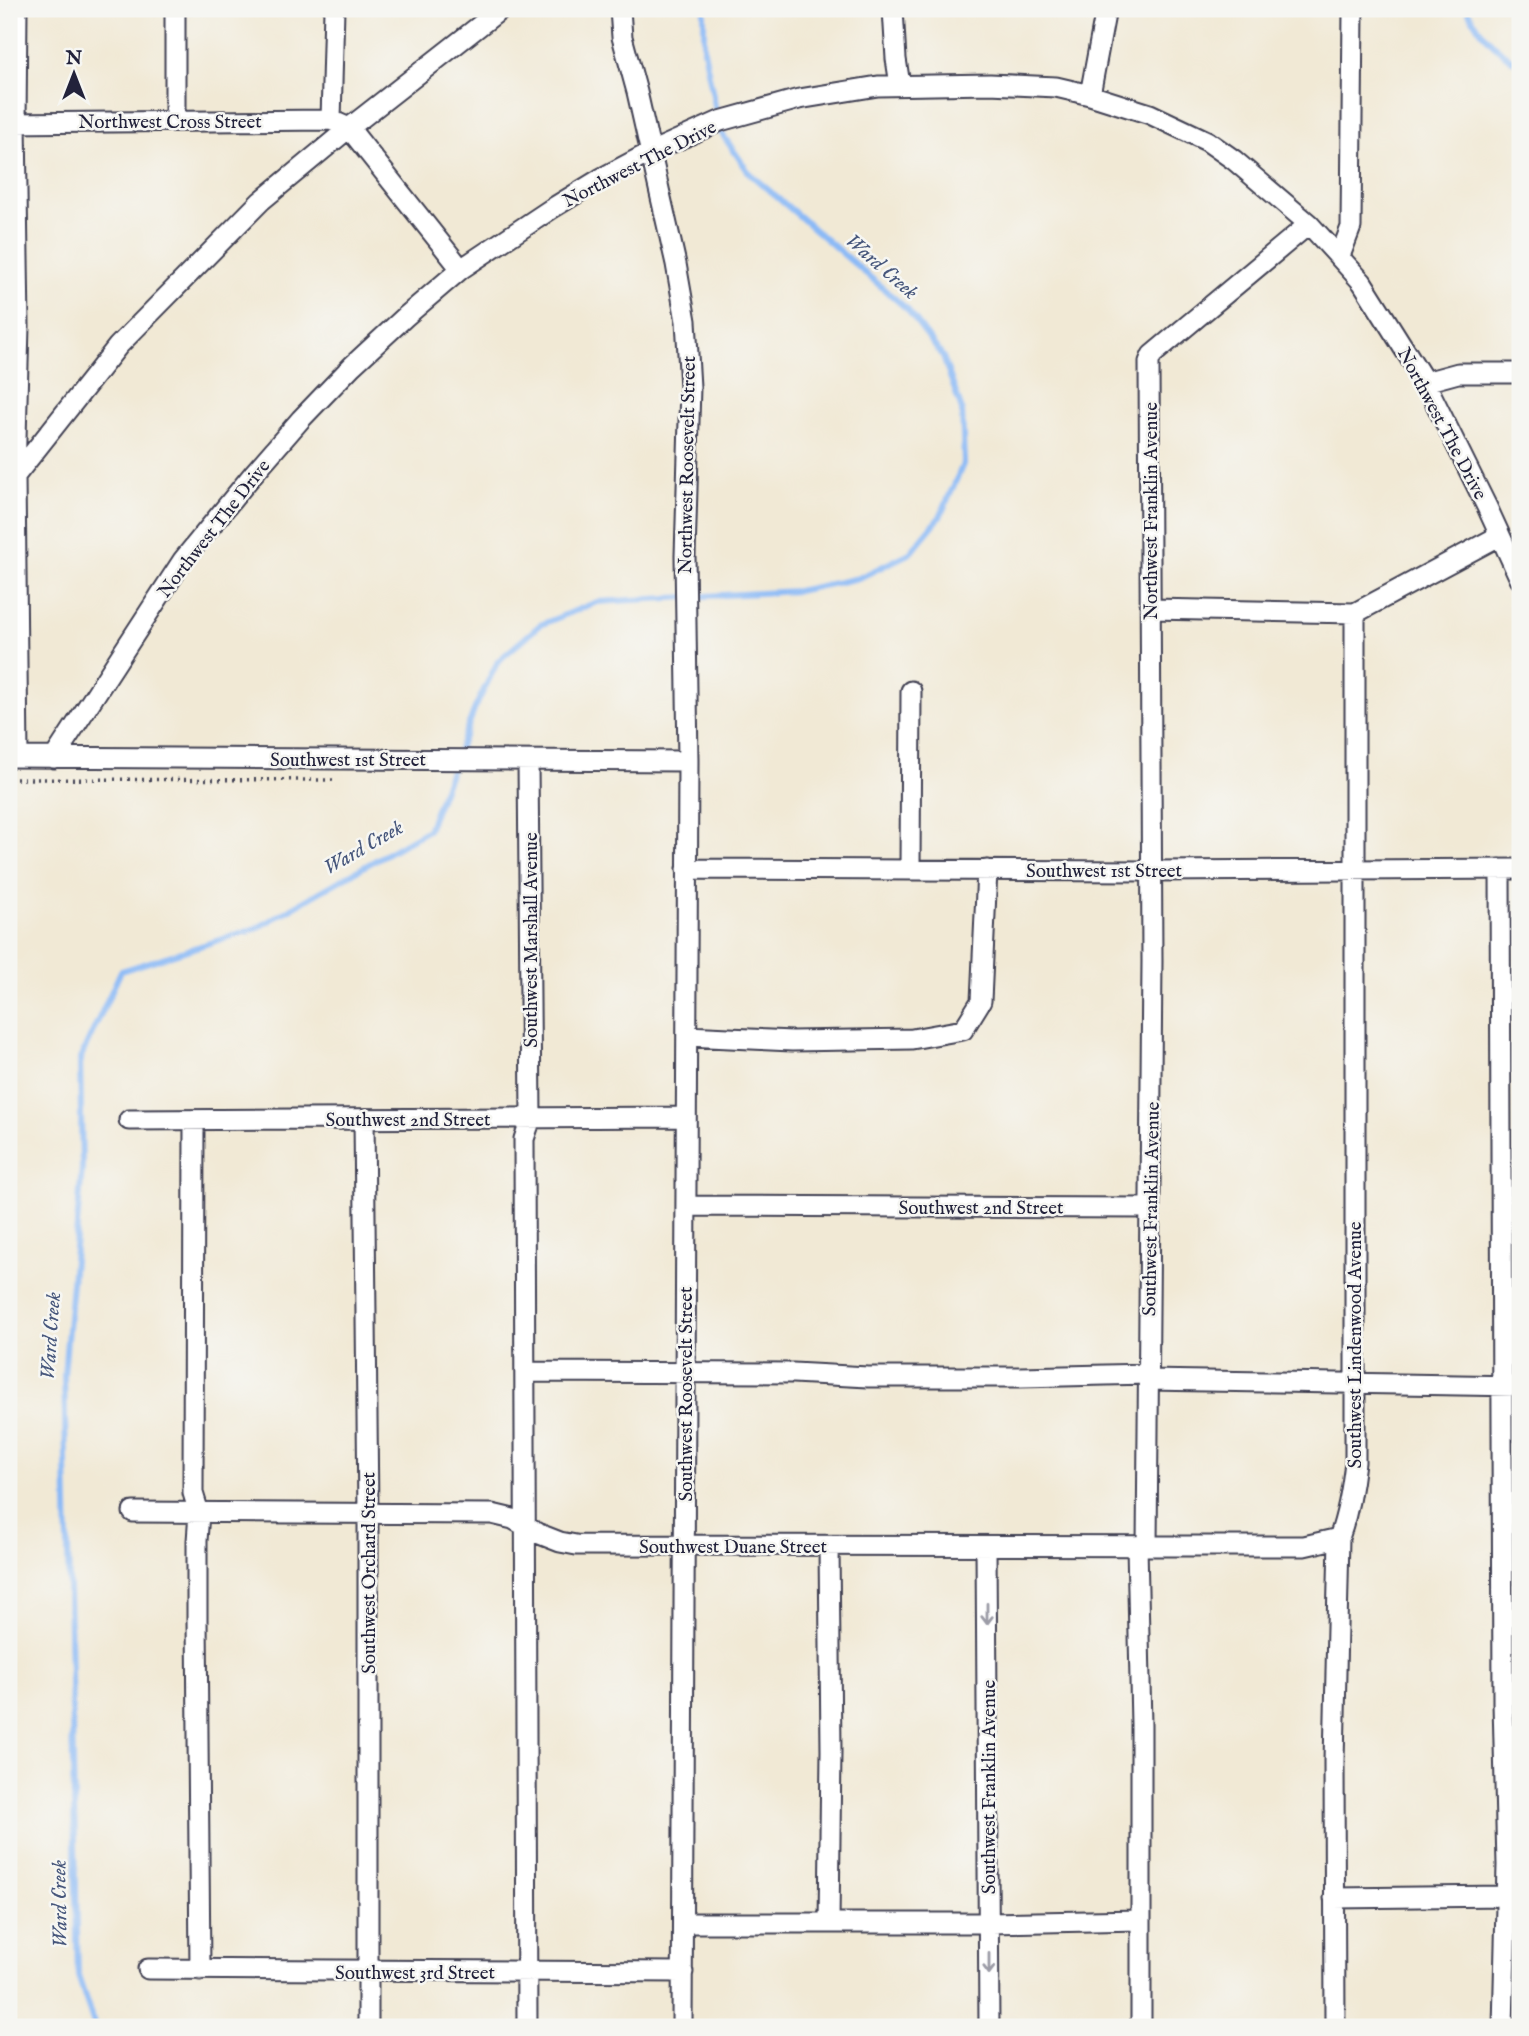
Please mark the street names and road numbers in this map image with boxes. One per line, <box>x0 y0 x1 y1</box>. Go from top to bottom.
street label: Northwest Cross Street <box>78 111 262 135</box>
street label: Northwest The Drive <box>559 116 721 214</box>
street label: Northwest The Drive <box>1391 344 1492 504</box>
street label: Northwest Roosevelt Street <box>674 355 702 574</box>
street label: Northwest Franklin Avenue <box>1140 402 1164 620</box>
street label: Northwest The Drive <box>153 455 276 603</box>
street label: Southwest 1st Street <box>270 749 427 773</box>
street label: Southwest Marshall Avenue <box>520 832 544 1048</box>
street label: Southwest 1st Street <box>1026 860 1183 884</box>
street label: Southwest Franklin Avenue <box>1138 1101 1166 1316</box>
street label: Southwest 2nd Street <box>325 1109 491 1133</box>
street label: Southwest 2nd Street <box>898 1197 1064 1221</box>
street label: Southwest Lindenwood Avenue <box>1344 1221 1368 1469</box>
street label: Southwest Roosevelt Street <box>675 1286 699 1501</box>
street label: Southwest Orchard Street <box>358 1471 382 1674</box>
street label: Southwest Duane Street <box>639 1536 828 1560</box>
street label: Southwest Franklin Avenue <box>978 1679 1002 1894</box>
street label: Southwest 3rd Street <box>335 1962 496 1986</box>

